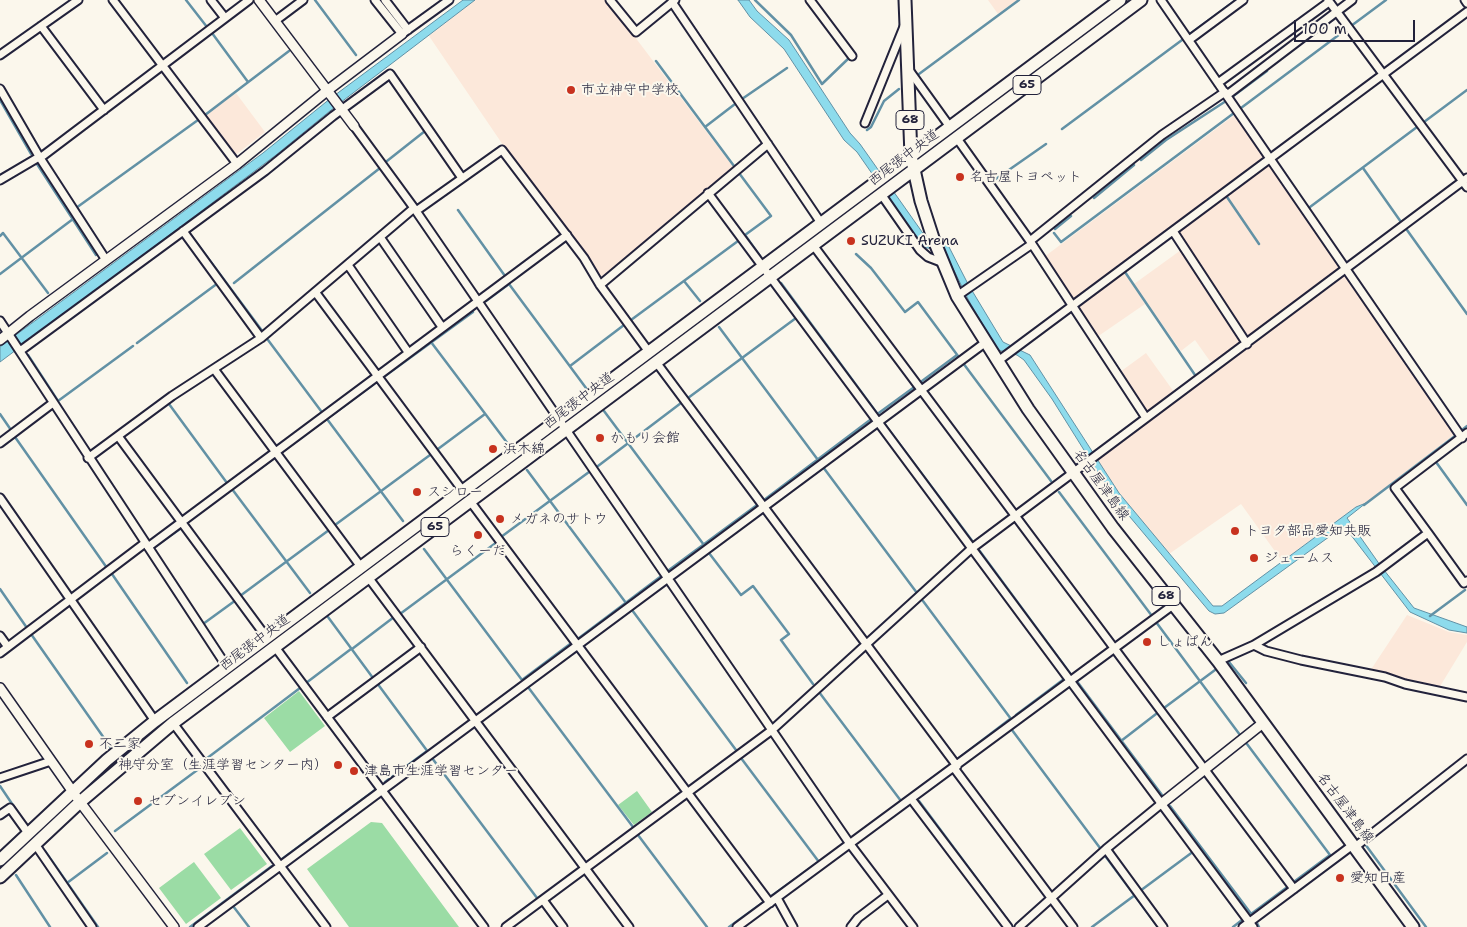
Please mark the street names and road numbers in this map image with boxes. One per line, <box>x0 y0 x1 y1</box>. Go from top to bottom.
road number: 65 <box>1013 76 1041 94</box>
road number: 68 <box>896 110 924 130</box>
street label: 西尾張中央道 <box>865 126 943 190</box>
street label: 西尾張中央道 <box>540 369 618 433</box>
street label: 名古屋津島線 <box>1070 446 1132 524</box>
road number: 65 <box>421 518 449 536</box>
road number: 68 <box>1152 586 1180 606</box>
street label: 西尾張中央道 <box>216 611 294 675</box>
street label: 名古屋津島線 <box>1313 769 1377 847</box>

